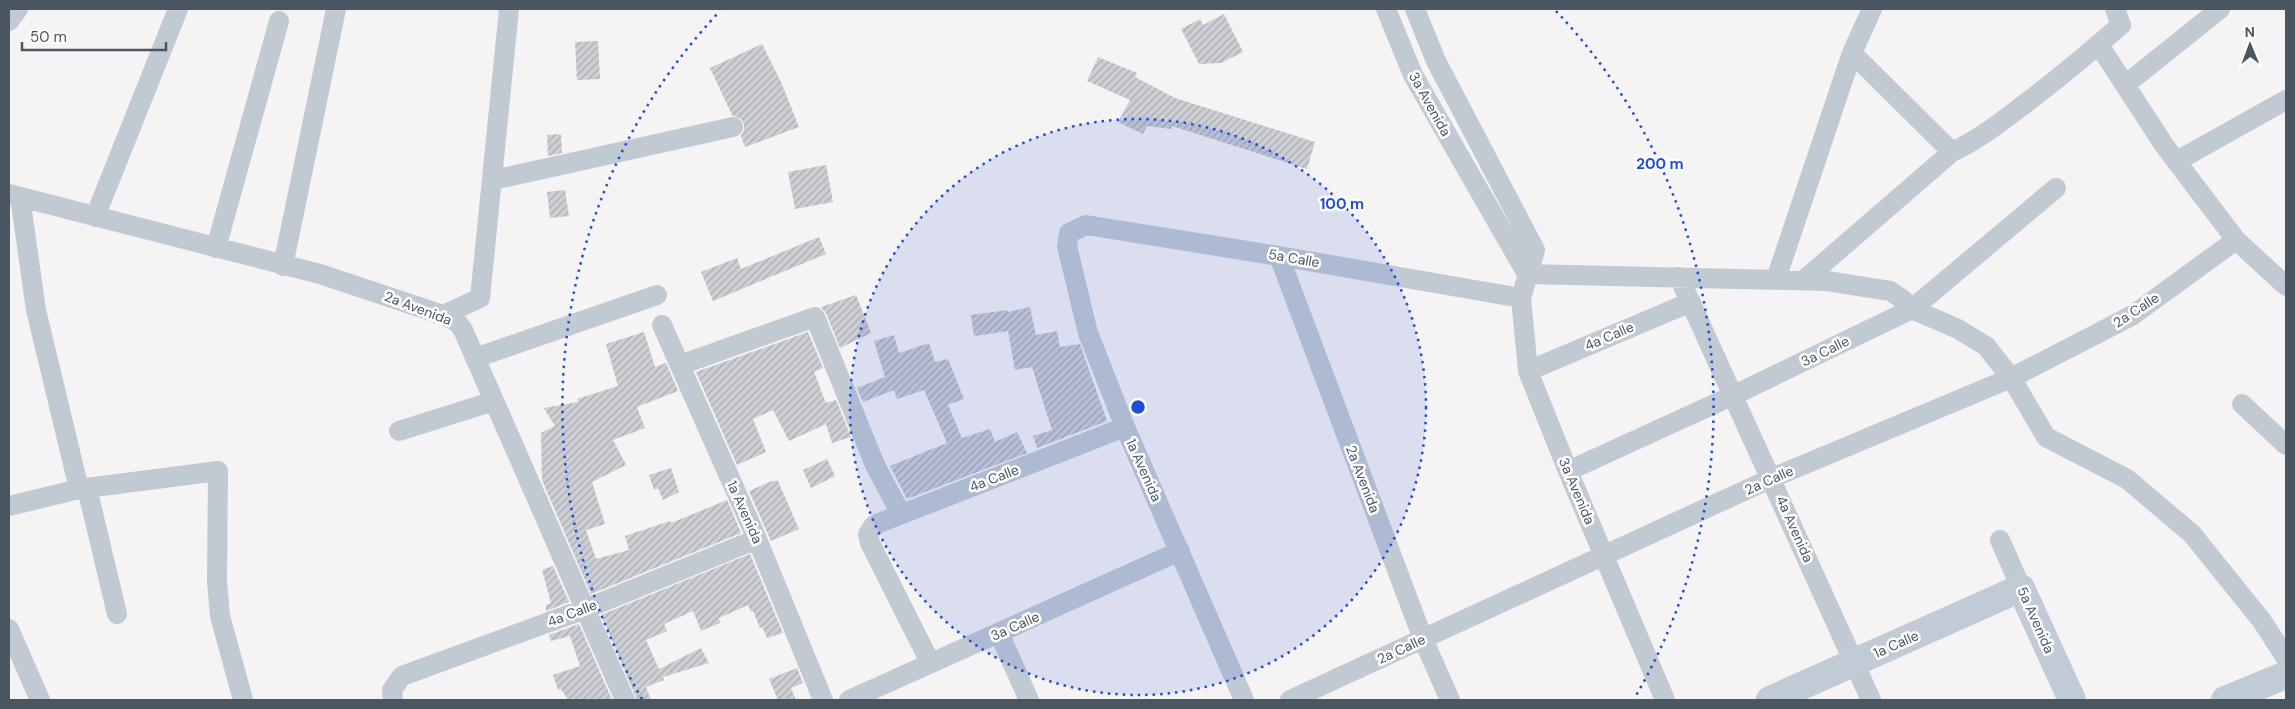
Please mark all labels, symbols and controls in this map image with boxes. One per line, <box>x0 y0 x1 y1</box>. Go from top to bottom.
scale bar <box>22 20 166 52</box>
north arrow <box>2225 20 2275 70</box>
text: N <box>2245 23 2255 41</box>
text: 50 m <box>30 27 67 47</box>
street label: 3a Avenida <box>1405 69 1455 139</box>
text: 200 m <box>1636 154 1684 174</box>
text: 100 m <box>1320 194 1364 214</box>
street label: 5a Calle <box>1267 245 1321 271</box>
street label: 2a Avenida <box>382 287 454 329</box>
street label: 2a Calle <box>2110 288 2162 332</box>
street label: 4a Calle <box>1582 318 1636 354</box>
street label: 3a Calle <box>1798 332 1852 370</box>
centre of rings <box>1129 398 1147 416</box>
street label: 1a Avenida <box>1122 436 1166 504</box>
street label: 2a Avenida <box>1342 443 1384 515</box>
street label: 3a Avenida <box>1555 455 1599 527</box>
street label: 4a Calle <box>967 460 1021 496</box>
street label: 2a Calle <box>1742 461 1796 499</box>
street label: 1a Avenida <box>723 478 767 546</box>
street label: 4a Avenida <box>1772 493 1818 565</box>
street label: 5a Avenida <box>2013 584 2059 656</box>
street label: 4a Calle <box>545 595 599 631</box>
street label: 3a Calle <box>988 607 1042 645</box>
street label: 1a Calle <box>1871 626 1921 662</box>
street label: 2a Calle <box>1374 630 1428 668</box>

